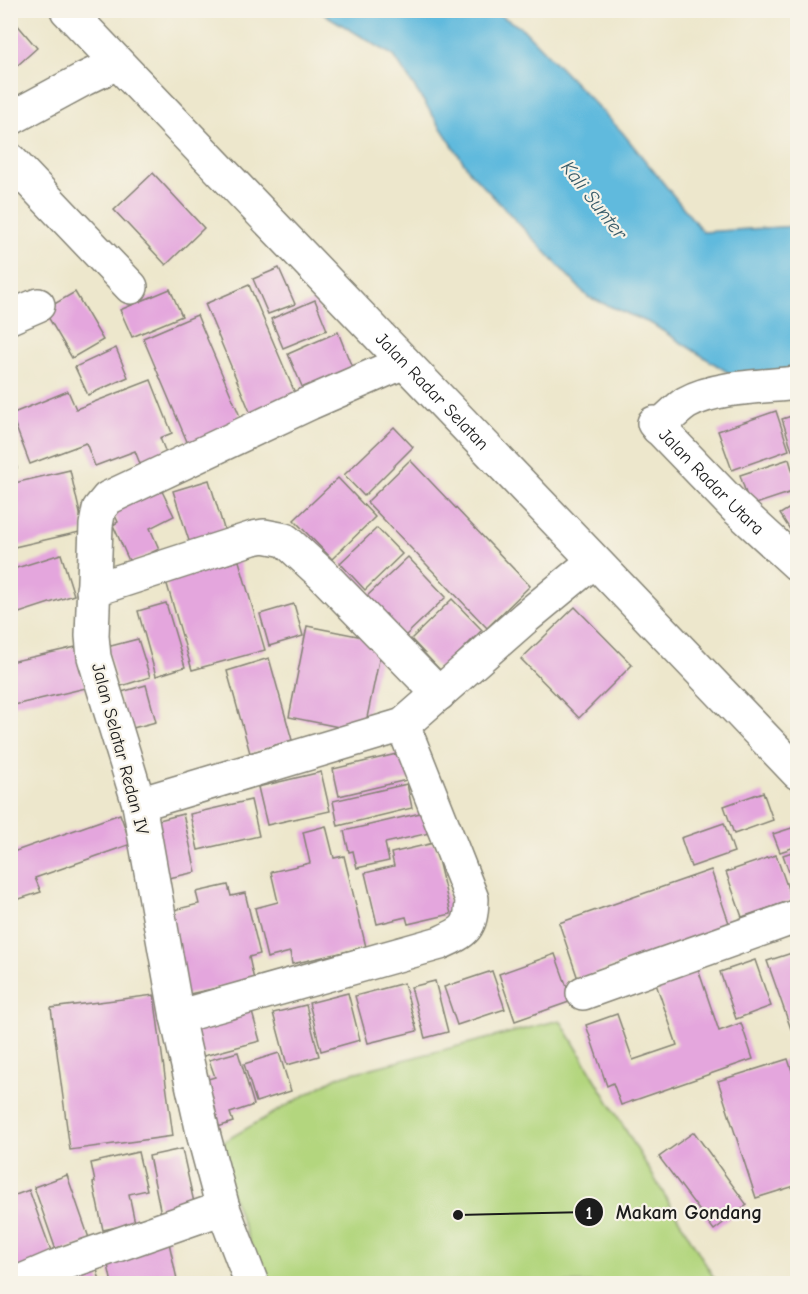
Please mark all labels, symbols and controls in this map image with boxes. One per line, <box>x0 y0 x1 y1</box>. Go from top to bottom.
water label: Kali Sunter <box>556 156 632 245</box>
street label: Jalan Radar Selatan <box>371 328 493 454</box>
street label: Jalan Radar Utara <box>654 424 768 539</box>
street label: Jalan Selatar Redan IV <box>87 661 153 838</box>
callout: Makam Gondang <box>574 1193 774 1231</box>
text: Makam Gondang <box>616 1201 762 1224</box>
text: 1 <box>585 1203 593 1224</box>

